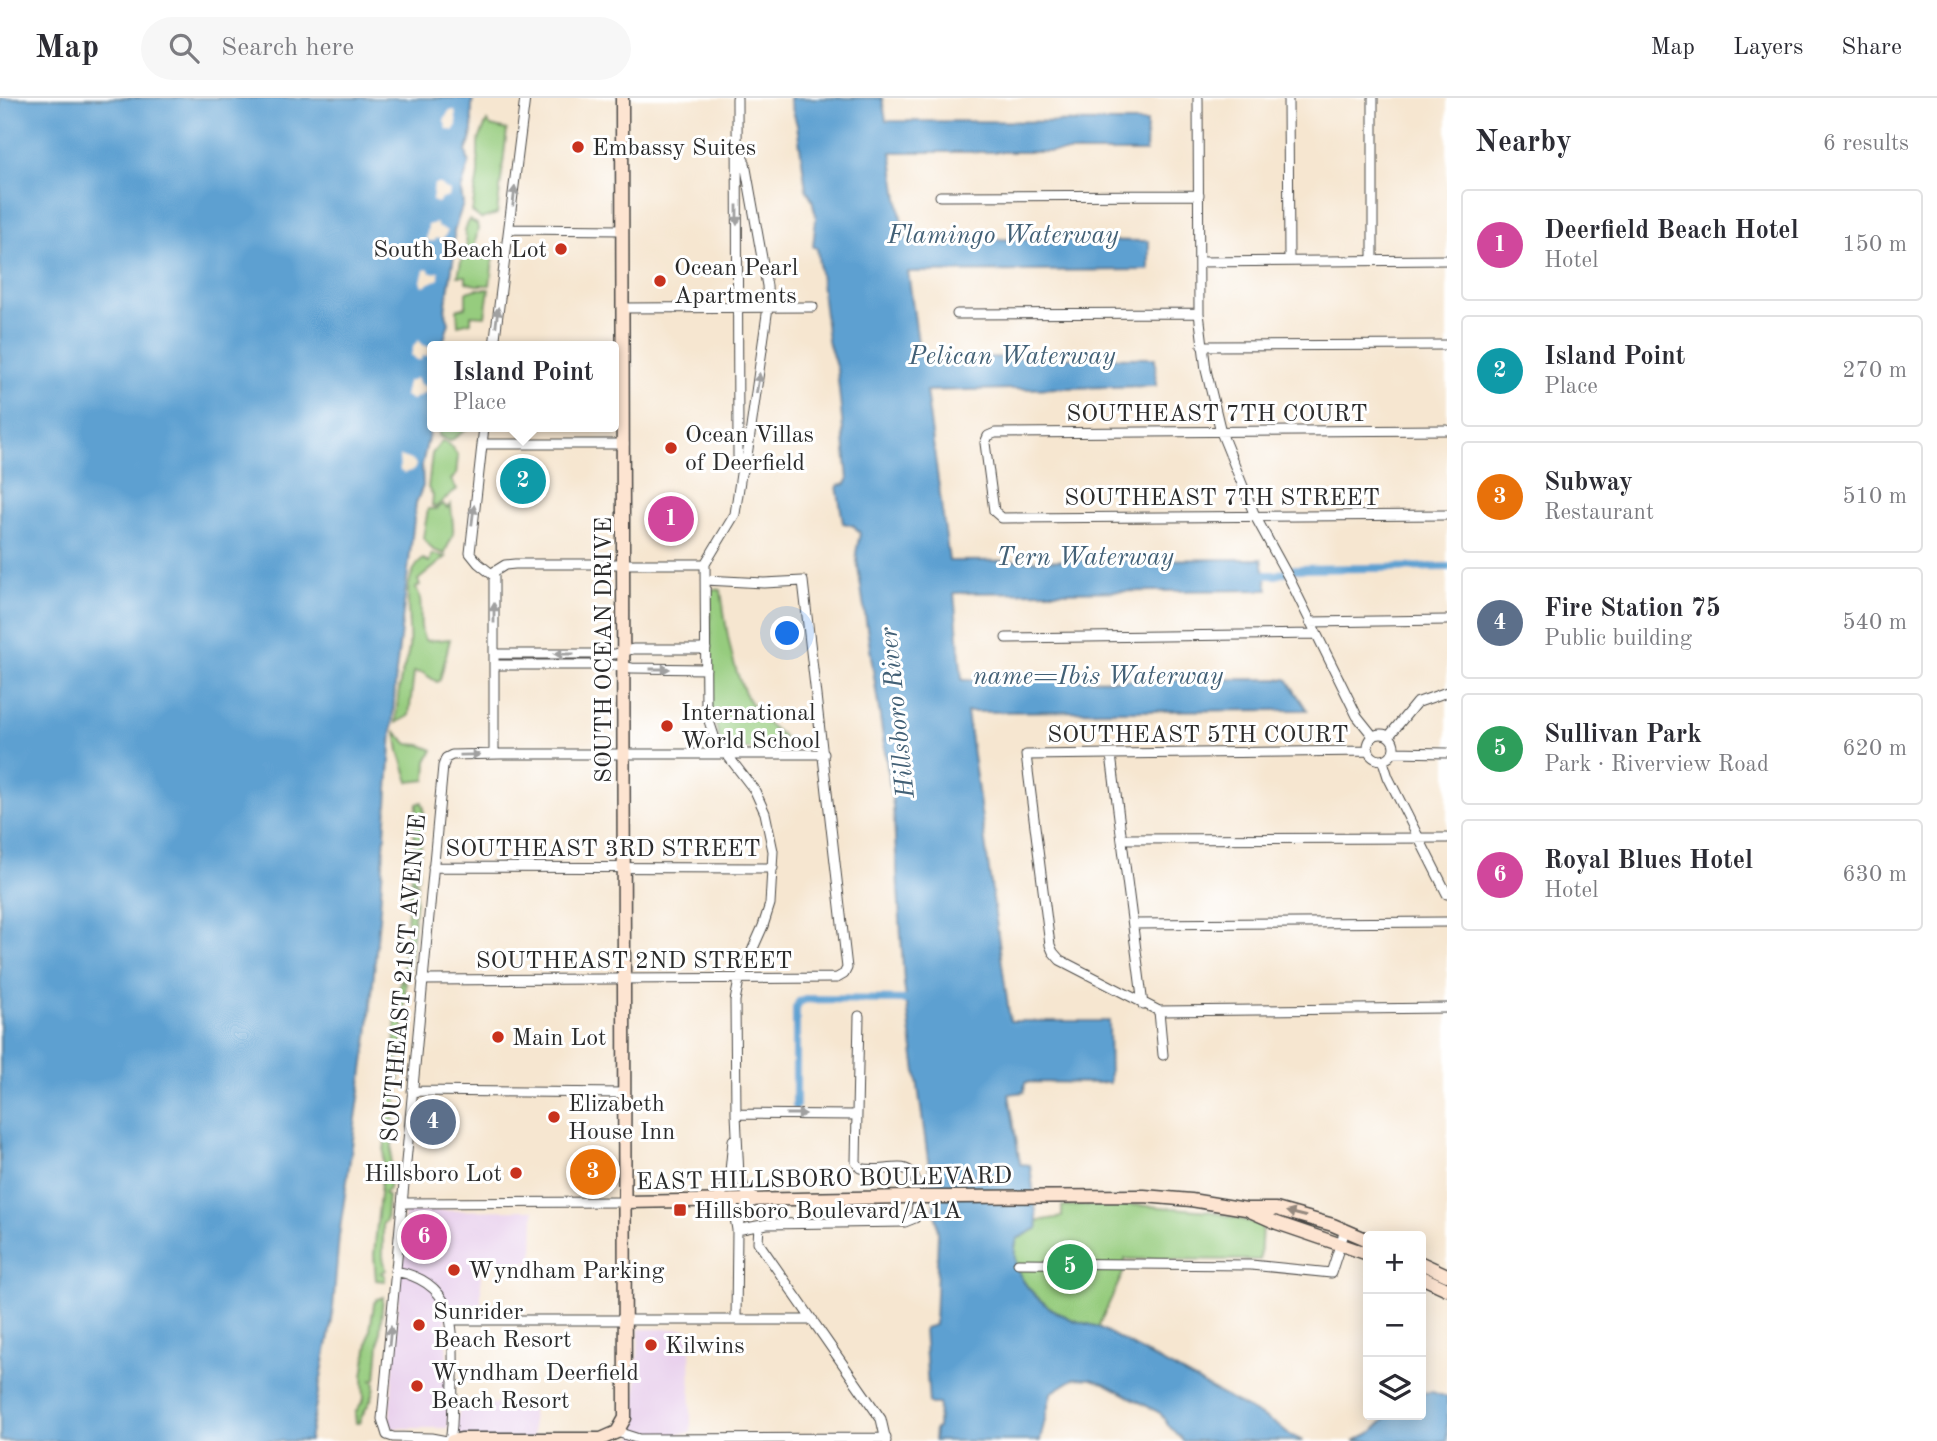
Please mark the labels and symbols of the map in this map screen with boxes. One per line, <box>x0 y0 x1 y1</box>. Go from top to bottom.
place label: Embassy Suites <box>592 137 756 161</box>
marker: Embassy Suites <box>570 139 586 155</box>
one-way arrow <box>508 185 519 207</box>
one-way arrow <box>731 204 742 226</box>
water label: Flamingo Waterway <box>886 223 1119 249</box>
place label: South Beach Lot <box>373 239 547 263</box>
marker: South Beach Lot <box>553 241 569 257</box>
place label: Ocean Pearl Apartments <box>674 257 798 309</box>
marker: Ocean Pearl Apartments <box>652 273 668 289</box>
one-way arrow <box>492 306 503 328</box>
water label: Pelican Waterway <box>908 344 1116 370</box>
one-way arrow <box>753 372 764 394</box>
street label: SOUTHEAST 7TH COURT <box>1066 403 1368 427</box>
place label: Ocean Villas of Deerfield <box>685 424 814 476</box>
marker: Ocean Villas of Deerfield <box>663 440 679 456</box>
pin: 2 <box>500 455 546 507</box>
street label: SOUTHEAST 7TH STREET <box>1064 487 1380 511</box>
pin: 1 <box>648 493 694 545</box>
one-way arrow <box>468 504 479 526</box>
street label: SOUTH OCEAN DRIVE <box>593 517 617 783</box>
water label: Tern Waterway <box>996 545 1175 571</box>
one-way arrow <box>488 601 500 623</box>
your location <box>770 616 804 650</box>
water label: Hillsboro River <box>876 625 920 801</box>
one-way arrow <box>553 648 575 660</box>
one-way arrow <box>649 663 671 674</box>
water label: name=Ibis Waterway <box>973 664 1224 690</box>
place label: International World School <box>681 702 821 754</box>
marker: International World School <box>659 718 675 734</box>
street label: SOUTHEAST 5TH COURT <box>1047 724 1349 748</box>
one-way arrow <box>459 749 481 761</box>
street label: SOUTHEAST 21ST AVENUE <box>379 813 431 1143</box>
street label: SOUTHEAST 3RD STREET <box>445 838 761 862</box>
street label: SOUTHEAST 2ND STREET <box>476 950 792 974</box>
place label: Main Lot <box>512 1027 607 1051</box>
marker: Main Lot <box>490 1029 506 1045</box>
place label: Elizabeth House Inn <box>568 1093 675 1145</box>
pin: 4 <box>410 1096 456 1148</box>
one-way arrow <box>785 1108 807 1120</box>
marker: Elizabeth House Inn <box>546 1109 562 1125</box>
pin: 3 <box>570 1146 616 1198</box>
place label: Hillsboro Lot <box>364 1163 502 1187</box>
marker: Hillsboro Lot <box>508 1165 524 1181</box>
street label: EAST HILLSBORO BOULEVARD <box>636 1165 1012 1195</box>
place label: Hillsboro Boulevard/A1A <box>694 1200 962 1224</box>
marker: Hillsboro Boulevard/A1A <box>672 1202 688 1218</box>
one-way arrow <box>1285 1208 1307 1219</box>
pin: 6 <box>401 1211 447 1263</box>
pin: 5 <box>1047 1241 1093 1293</box>
place label: Wyndham Parking <box>468 1260 664 1284</box>
marker: Wyndham Parking <box>446 1262 462 1278</box>
place label: Sunrider Beach Resort <box>433 1301 571 1353</box>
marker: Sunrider Beach Resort <box>411 1317 427 1333</box>
one-way arrow <box>385 1325 396 1347</box>
place label: Kilwins <box>665 1335 745 1359</box>
marker: Kilwins <box>643 1337 659 1353</box>
place label: Wyndham Deerfield Beach Resort <box>431 1362 639 1414</box>
marker: Wyndham Deerfield Beach Resort <box>409 1378 425 1394</box>

